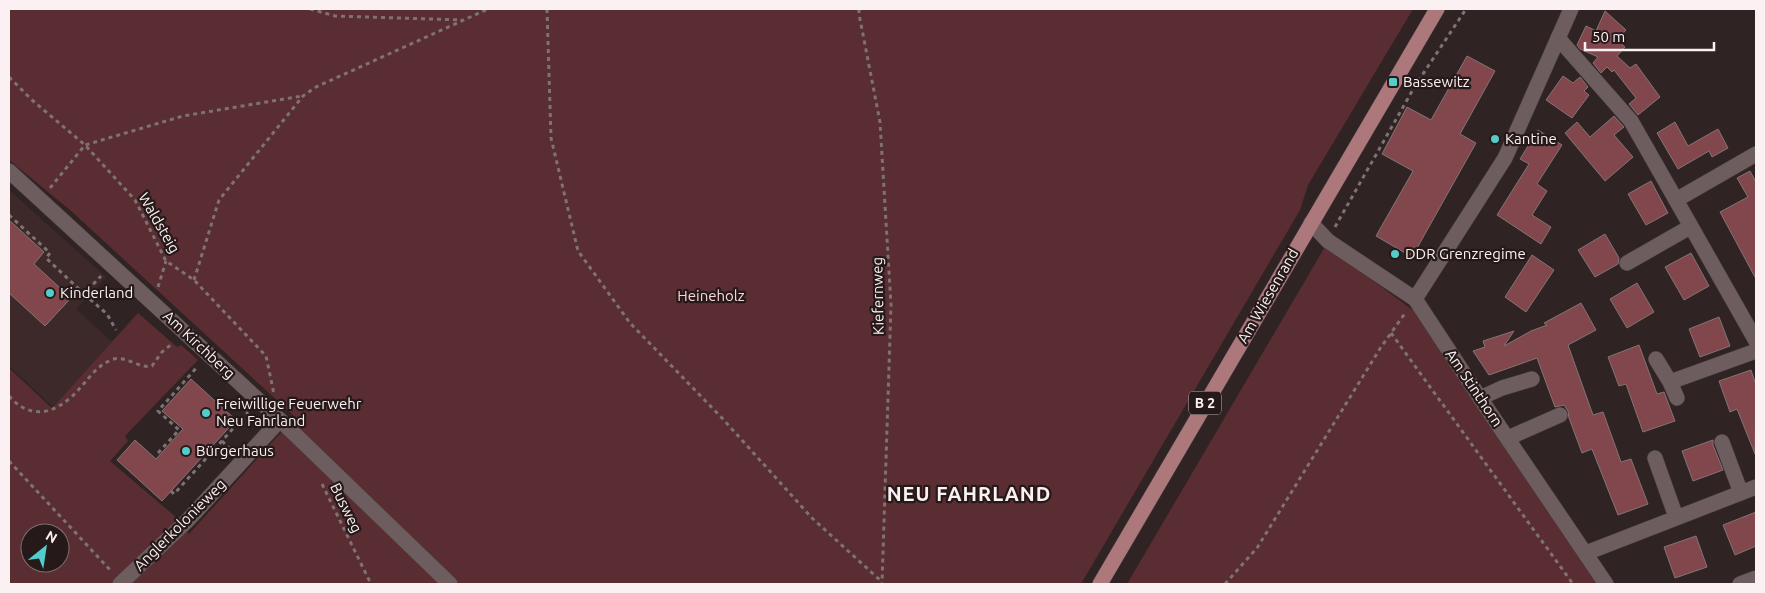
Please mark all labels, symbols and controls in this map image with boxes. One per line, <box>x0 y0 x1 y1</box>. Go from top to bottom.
scale bar <box>1585 20 1714 52</box>
text: 50 m <box>1592 28 1625 45</box>
place label: Bassewitz <box>1403 73 1470 90</box>
marker: Bassewitz <box>1387 76 1399 88</box>
place label: Kantine <box>1505 130 1557 147</box>
marker: Kantine <box>1489 133 1501 145</box>
street label: Waldsteig <box>135 190 184 256</box>
street label: Am Wiesenrand <box>1234 245 1302 346</box>
place label: DDR Grenzregime <box>1405 245 1526 262</box>
marker: DDR Grenzregime <box>1389 248 1401 260</box>
street label: Kiefernweg <box>868 257 887 335</box>
place label: Kinderland <box>60 284 133 301</box>
marker: Kinderland <box>44 287 56 299</box>
park label: Heineholz <box>677 287 745 304</box>
street label: Am Kirchberg <box>160 307 239 382</box>
street label: Am Stinthorn <box>1442 346 1507 430</box>
road number: B 2 <box>1189 392 1221 414</box>
place label: Freiwillige Feuerwehr Neu Fahrland <box>216 395 362 429</box>
marker: Freiwillige Feuerwehr Neu Fahrland <box>200 407 212 419</box>
place label: Bürgerhaus <box>196 442 274 459</box>
marker: Bürgerhaus <box>180 445 192 457</box>
street label: Anglerkolonieweg <box>130 475 229 574</box>
street label: Busweg <box>327 480 366 535</box>
district label: NEU FAHRLAND <box>887 482 1051 505</box>
north arrow <box>20 523 70 573</box>
text: N <box>43 527 60 546</box>

